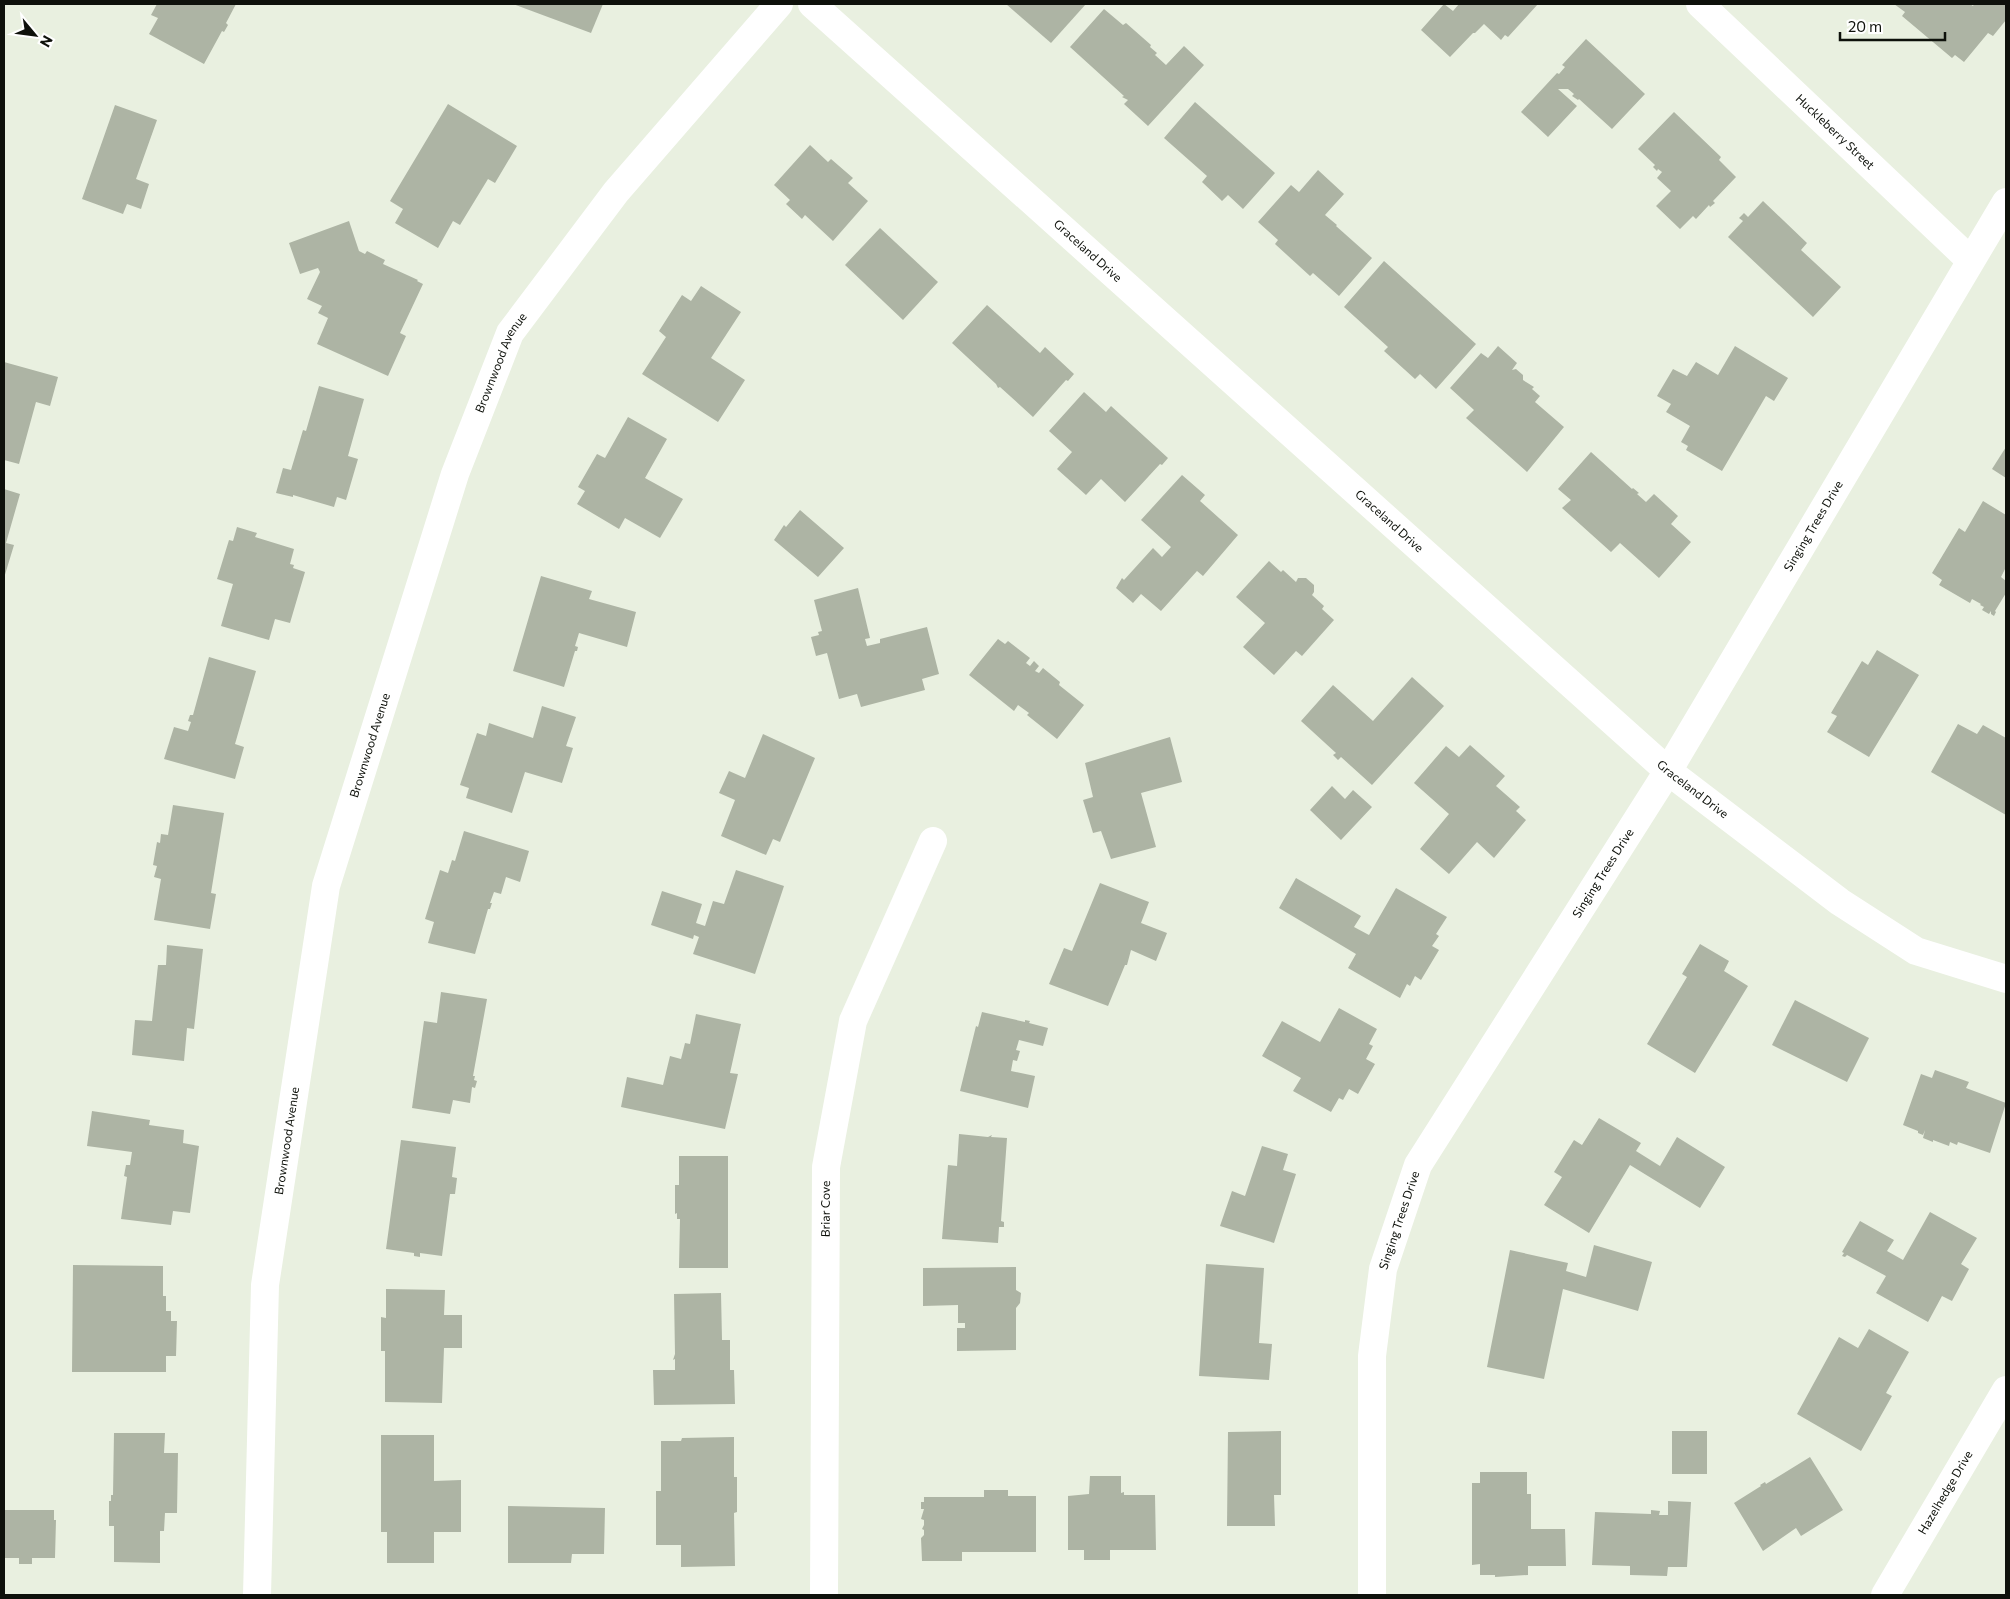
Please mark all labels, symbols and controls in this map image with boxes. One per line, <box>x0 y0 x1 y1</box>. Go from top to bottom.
north arrow <box>10 10 60 60</box>
scale bar <box>1840 10 1945 42</box>
text: 20 m <box>1848 17 1882 35</box>
text: N <box>37 33 57 50</box>
street label: Huckleberry Street <box>1793 91 1878 172</box>
street label: Graceland Drive <box>1051 216 1125 284</box>
street label: Brownwood Avenue <box>472 309 529 415</box>
street label: Singing Trees Drive <box>1780 478 1845 573</box>
street label: Graceland Drive <box>1353 486 1427 555</box>
street label: Brownwood Avenue <box>346 691 392 799</box>
street label: Graceland Drive <box>1655 757 1732 821</box>
street label: Singing Trees Drive <box>1569 825 1636 920</box>
street label: Brownwood Avenue <box>271 1086 301 1195</box>
street label: Singing Trees Drive <box>1375 1169 1422 1271</box>
street label: Briar Cove <box>818 1181 832 1237</box>
street label: Hazelhedge Drive <box>1914 1448 1975 1536</box>

